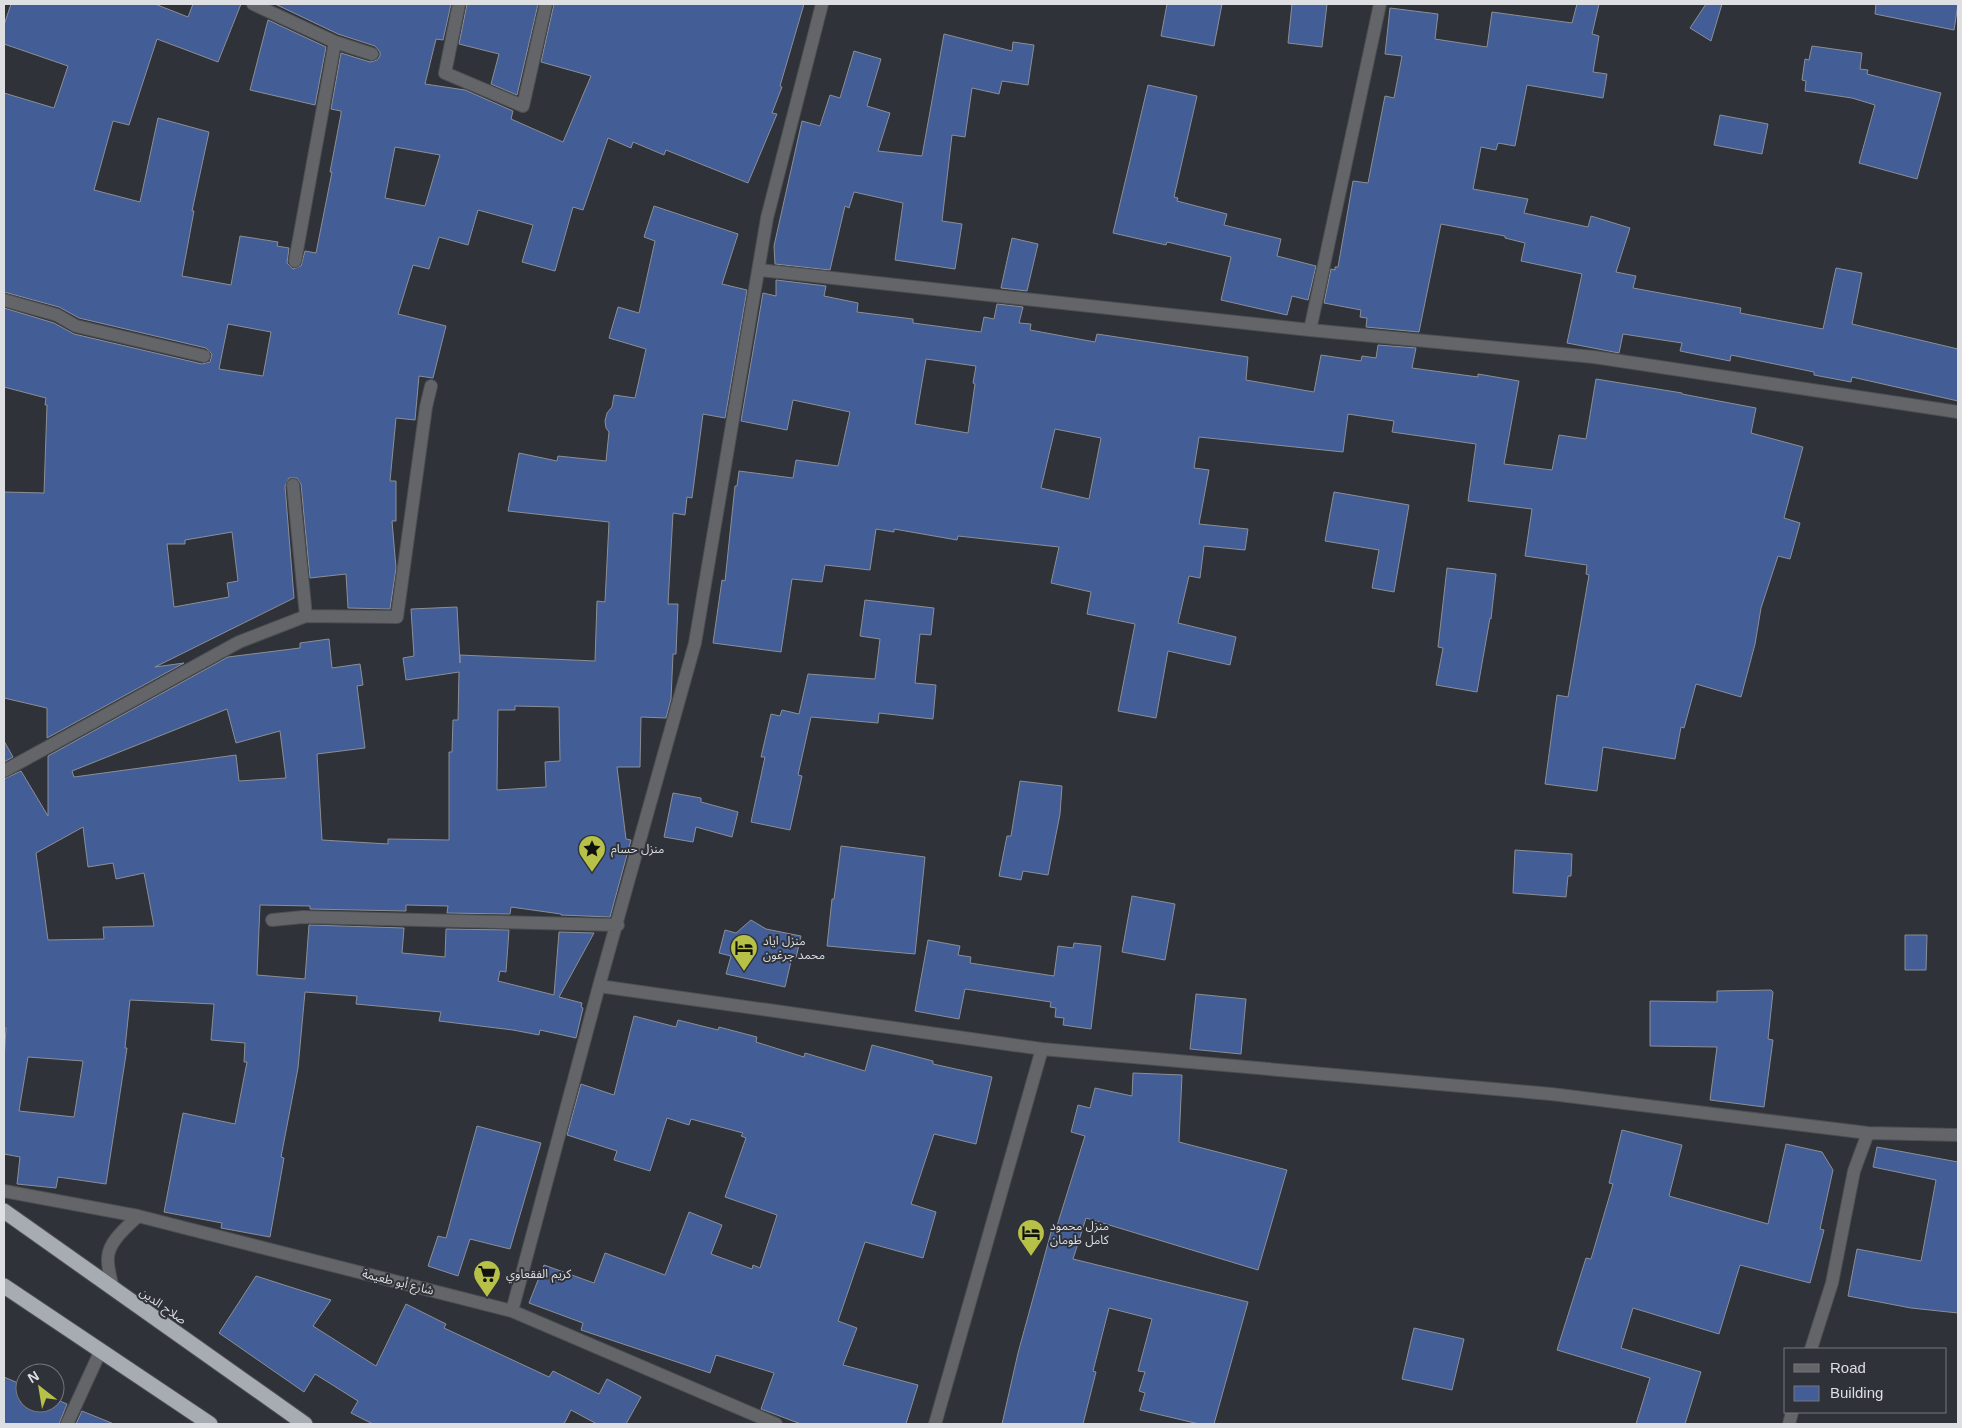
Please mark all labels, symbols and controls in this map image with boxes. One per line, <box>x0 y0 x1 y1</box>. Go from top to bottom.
place icon: منزل حسام <box>577 834 607 873</box>
place label: منزل حسام <box>611 842 664 858</box>
hotel icon: منزل اياد محمد جرغون <box>729 933 759 972</box>
place label: منزل اياد محمد جرغون <box>763 934 825 962</box>
hotel icon: منزل محمود كامل طومان <box>1016 1218 1046 1257</box>
place label: منزل محمود كامل طومان <box>1050 1219 1110 1247</box>
supermarket icon: كريم الفقعاوي <box>472 1259 502 1298</box>
street label: شارع أبو طعيمة <box>360 1266 435 1300</box>
place label: كريم الفقعاوي <box>506 1267 572 1284</box>
street label: صلاح الدين <box>136 1285 189 1329</box>
legend <box>1784 1348 1947 1413</box>
text: Road <box>1830 1359 1866 1376</box>
north arrow <box>15 1363 65 1413</box>
text: N <box>25 1367 42 1386</box>
text: Building <box>1830 1384 1883 1401</box>

